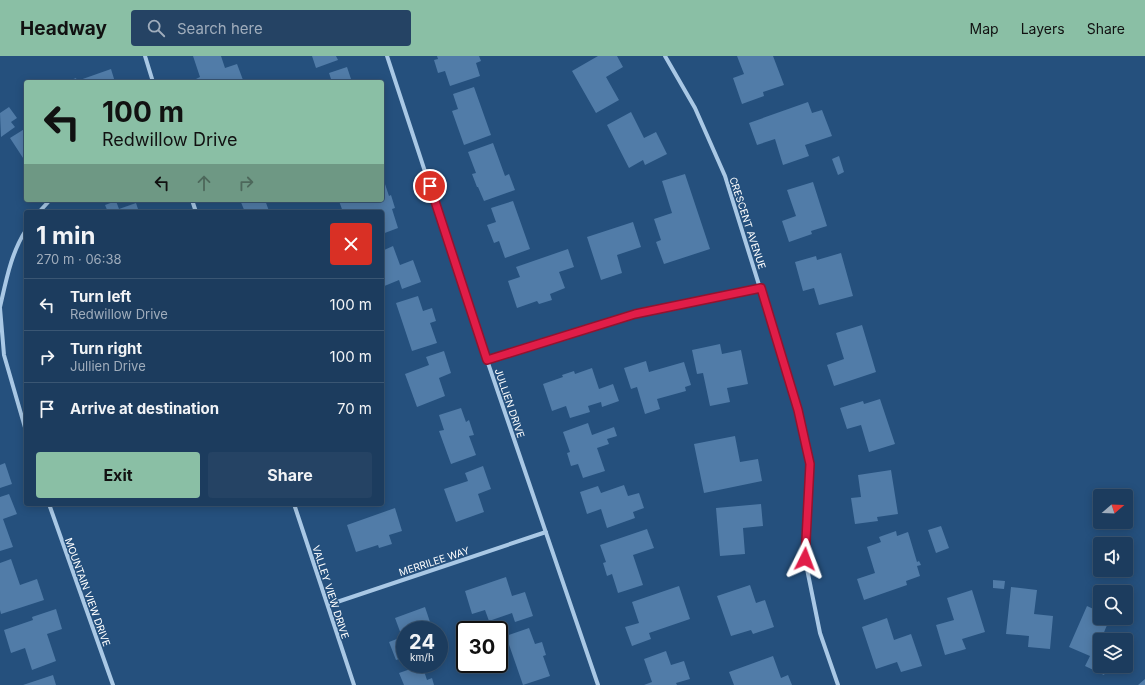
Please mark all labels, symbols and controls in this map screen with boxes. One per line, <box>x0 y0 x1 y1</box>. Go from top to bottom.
search box <box>131 10 411 46</box>
text: Headway <box>20 17 107 40</box>
icon: search <box>145 17 167 39</box>
text: Search here <box>177 19 263 38</box>
text: Map <box>970 20 999 37</box>
text: Layers <box>1021 20 1065 37</box>
text: Share <box>1087 20 1125 37</box>
text: 100 m <box>102 95 184 129</box>
icon: left <box>36 96 88 148</box>
text: Redwillow Drive <box>102 129 238 150</box>
pin <box>413 169 447 203</box>
icon: left <box>151 172 173 194</box>
icon: ahead <box>193 172 215 194</box>
icon: right <box>235 172 257 194</box>
icon: arrive <box>419 175 441 197</box>
street label: CRESCENT AVENUE <box>727 175 769 271</box>
text: 1 min <box>36 221 95 250</box>
button: close <box>330 223 372 265</box>
text: 270 m · 06:38 <box>36 251 121 267</box>
text: Turn left <box>70 287 131 306</box>
icon: left <box>36 294 58 316</box>
text: 100 m <box>330 295 372 314</box>
text: Redwillow Drive <box>70 306 168 322</box>
text: Turn right <box>70 339 142 358</box>
icon: right <box>36 346 58 368</box>
text: 100 m <box>330 347 372 366</box>
text: Jullien Drive <box>70 358 146 374</box>
street label: JULLIEN DRIVE <box>492 367 528 439</box>
icon: arrive <box>36 398 58 420</box>
text: Arrive at destination <box>70 399 219 418</box>
text: 70 m <box>337 399 372 418</box>
button: Exit <box>36 452 200 498</box>
button: Share <box>208 452 372 498</box>
north arrow <box>1093 489 1133 529</box>
map controls <box>1093 489 1133 673</box>
street label: MOUNTAIN VIEW DRIVE <box>63 536 113 648</box>
button: sound <box>1093 537 1133 577</box>
position arrow <box>784 538 826 580</box>
street label: VALLEY VIEW DRIVE <box>310 544 352 640</box>
street label: MERRILEE WAY <box>397 544 471 578</box>
button: search <box>1093 585 1133 625</box>
speed limit sign: 30 <box>456 621 508 673</box>
text: 24 <box>409 630 435 654</box>
button: layers <box>1093 633 1133 673</box>
text: km/h <box>410 651 434 663</box>

